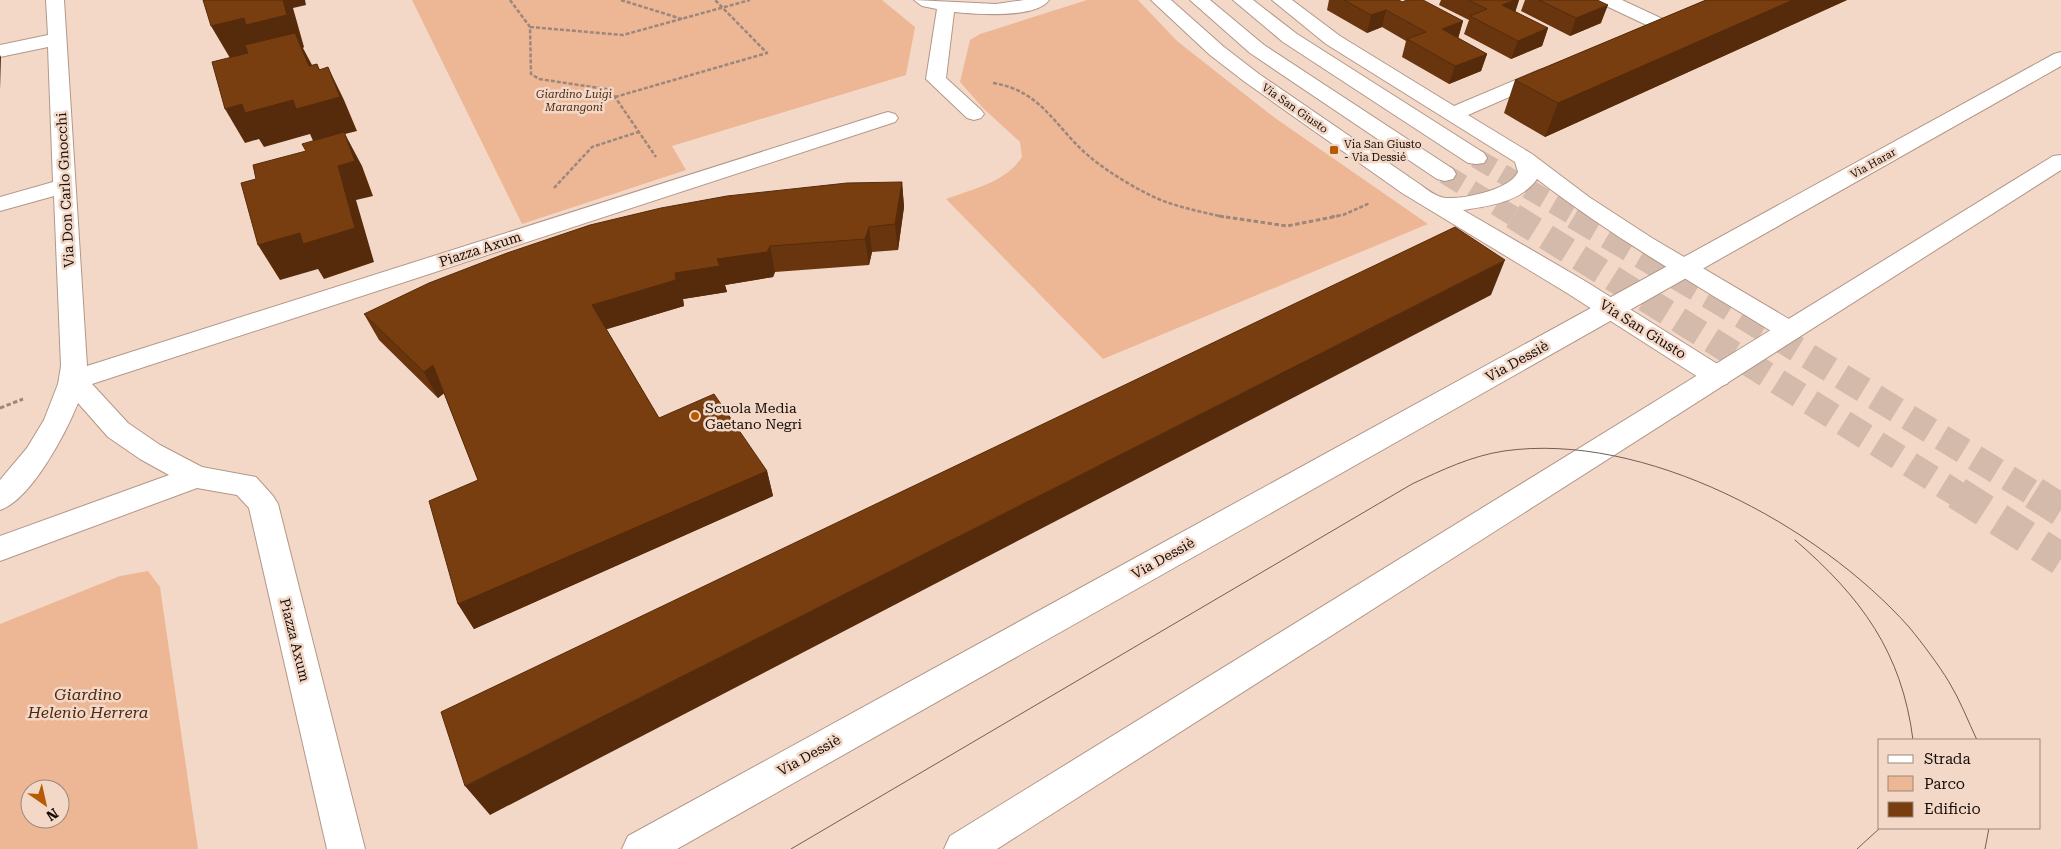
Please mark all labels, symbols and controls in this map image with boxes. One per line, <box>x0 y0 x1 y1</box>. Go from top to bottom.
street label: Via San Giusto <box>1259 81 1330 136</box>
park label: Giardino Luigi Marangoni <box>536 88 613 114</box>
street label: Via Don Carlo Gnocchi <box>53 112 77 268</box>
place label: Via San Giusto - Via Dessié <box>1344 138 1422 164</box>
marker: Via San Giusto - Via Dessié <box>1328 144 1340 156</box>
street label: Via Harar <box>1848 145 1899 181</box>
street label: Piazza Axum <box>437 228 523 270</box>
street label: Via San Giusto <box>1597 296 1689 362</box>
street label: Via Dessiè <box>1483 337 1551 385</box>
place label: Scuola Media Gaetano Negri <box>705 400 803 432</box>
marker: Scuola Media Gaetano Negri <box>689 410 701 422</box>
street label: Via Dessiè <box>1129 534 1197 582</box>
street label: Piazza Axum <box>277 597 313 684</box>
park label: Giardino Helenio Herrera <box>27 685 149 722</box>
street label: Via Dessiè <box>775 731 843 779</box>
legend <box>1878 739 2041 829</box>
text: Strada <box>1924 750 1971 768</box>
text: Parco <box>1924 775 1965 793</box>
north arrow <box>20 779 70 829</box>
text: Edificio <box>1924 800 1981 818</box>
text: N <box>43 805 61 825</box>

